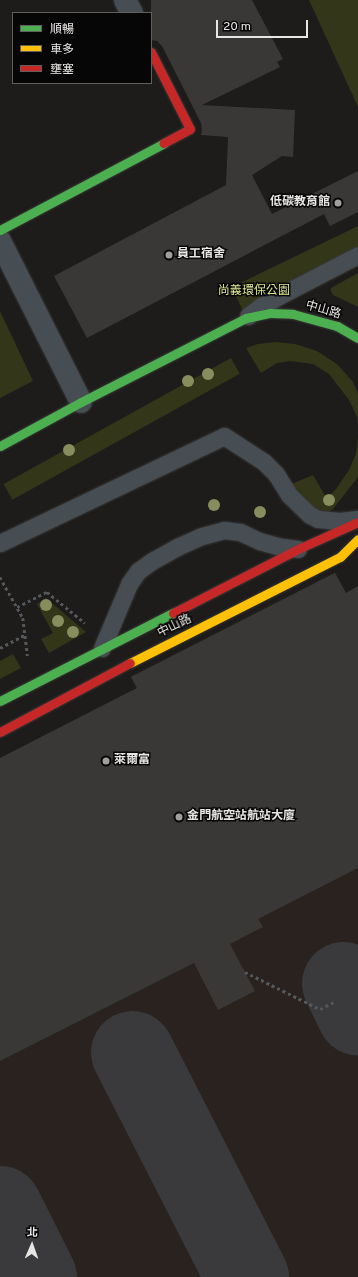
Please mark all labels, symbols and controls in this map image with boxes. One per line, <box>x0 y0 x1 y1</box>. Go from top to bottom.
legend <box>12 12 152 84</box>
scale bar <box>218 12 310 38</box>
text: 20 m <box>223 19 251 35</box>
text: 順暢 <box>50 22 74 38</box>
text: 車多 <box>50 42 74 58</box>
text: 壅塞 <box>50 62 74 78</box>
place label: 低碳教育館 <box>270 196 330 210</box>
marker: 低碳教育館 <box>333 198 343 208</box>
place label: 員工宿舍 <box>177 248 225 262</box>
marker: 員工宿舍 <box>164 250 174 260</box>
park label: 尚義環保公園 <box>218 285 290 299</box>
street label: 中山路 <box>304 299 342 323</box>
street label: 中山路 <box>156 613 194 641</box>
place label: 萊爾富 <box>114 754 150 768</box>
marker: 萊爾富 <box>101 756 111 766</box>
place label: 金門航空站航站大廈 <box>187 810 295 824</box>
marker: 金門航空站航站大廈 <box>174 812 184 822</box>
north arrow <box>12 1225 52 1265</box>
text: 北 <box>27 1226 38 1240</box>

